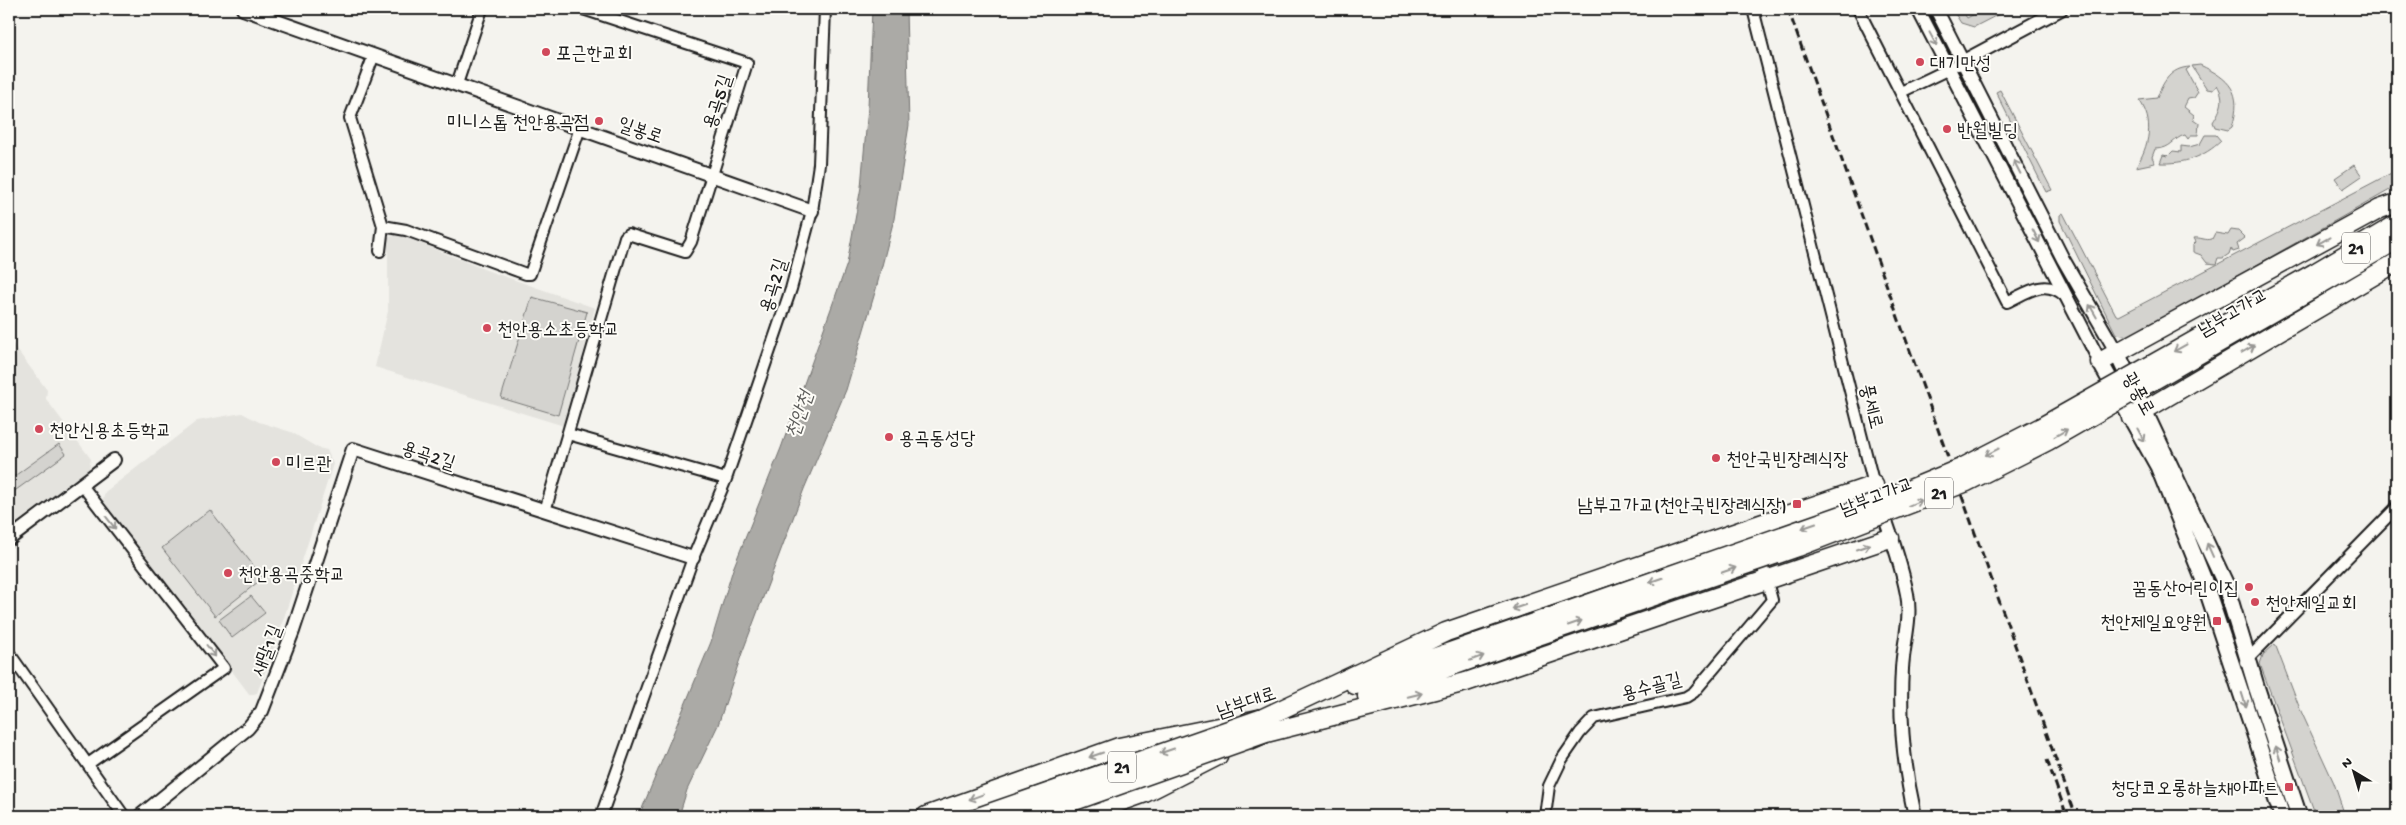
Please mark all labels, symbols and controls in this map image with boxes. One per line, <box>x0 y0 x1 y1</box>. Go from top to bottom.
one-way arrow <box>1929 31 1938 46</box>
place label: 포근한교회 <box>556 44 632 67</box>
marker: 포근한교회 <box>540 46 552 58</box>
place label: 대기만성 <box>1930 54 1991 77</box>
marker: 대기만성 <box>1914 56 1926 68</box>
street label: 용곡5길 <box>700 72 739 132</box>
place label: 미니스톱 천안용곡점 <box>447 113 589 136</box>
street label: 일봉로 <box>614 114 665 151</box>
marker: 미니스톱 천안용곡점 <box>593 115 605 127</box>
place label: 반월빌딩 <box>1957 121 2018 144</box>
marker: 반월빌딩 <box>1941 123 1953 135</box>
one-way arrow <box>2012 160 2022 175</box>
one-way arrow <box>2031 229 2041 244</box>
road number: 21 <box>2342 232 2370 264</box>
one-way arrow <box>2316 236 2330 246</box>
street label: 용곡2길 <box>756 256 794 316</box>
street label: 남부고가교 <box>2195 285 2273 343</box>
one-way arrow <box>2087 304 2097 319</box>
place label: 천안용소초등학교 <box>497 320 619 343</box>
marker: 천안용소초등학교 <box>481 322 493 334</box>
one-way arrow <box>2241 343 2255 353</box>
one-way arrow <box>2174 344 2188 354</box>
street label: 광풍로 <box>2116 369 2158 420</box>
street label: 풍세로 <box>1853 382 1886 432</box>
water label: 천안천 <box>783 387 821 442</box>
place label: 천안신용초등학교 <box>49 421 171 444</box>
marker: 천안신용초등학교 <box>33 423 45 435</box>
one-way arrow <box>2053 428 2068 437</box>
one-way arrow <box>2136 428 2146 442</box>
place label: 용곡동성당 <box>899 429 975 452</box>
marker: 용곡동성당 <box>883 431 895 443</box>
street label: 용곡2길 <box>398 438 458 477</box>
one-way arrow <box>1985 448 2000 457</box>
place label: 천안국빈장례식장 <box>1726 450 1848 473</box>
marker: 천안국빈장례식장 <box>1710 452 1722 464</box>
place label: 미르관 <box>286 454 332 477</box>
marker: 미르관 <box>270 456 282 468</box>
street label: 남부고가교 <box>1837 474 1917 523</box>
road number: 21 <box>1925 478 1953 508</box>
place label: 남부고가교(천안국빈장례식장) <box>1577 496 1787 519</box>
marker: 남부고가교(천안국빈장례식장) <box>1791 498 1803 510</box>
one-way arrow <box>1906 498 1922 507</box>
one-way arrow <box>106 516 117 529</box>
one-way arrow <box>1802 522 1817 531</box>
one-way arrow <box>1855 542 1870 551</box>
one-way arrow <box>2205 543 2214 558</box>
place label: 천안용곡중학교 <box>238 565 345 588</box>
one-way arrow <box>1721 565 1737 575</box>
marker: 천안용곡중학교 <box>222 567 234 579</box>
one-way arrow <box>1648 575 1664 585</box>
place label: 꿈동산어린이집 <box>2132 579 2239 602</box>
marker: 꿈동산어린이집 <box>2243 581 2255 593</box>
place label: 천안제일교회 <box>2265 594 2357 617</box>
marker: 천안제일교회 <box>2249 596 2261 608</box>
one-way arrow <box>1512 603 1527 612</box>
place label: 천안제일요양원 <box>2100 613 2207 636</box>
marker: 천안제일요양원 <box>2211 615 2223 627</box>
one-way arrow <box>1567 618 1583 627</box>
street label: 새말1길 <box>248 622 289 680</box>
one-way arrow <box>206 644 216 658</box>
one-way arrow <box>1468 653 1484 662</box>
street label: 용수골길 <box>1619 669 1684 707</box>
street label: 남부대로 <box>1214 683 1280 725</box>
one-way arrow <box>1406 690 1422 699</box>
one-way arrow <box>2239 692 2249 708</box>
one-way arrow <box>2273 746 2282 762</box>
one-way arrow <box>1160 747 1175 756</box>
north arrow <box>2328 748 2378 798</box>
one-way arrow <box>1089 751 1104 760</box>
road number: 21 <box>1108 752 1136 782</box>
text: N <box>2339 754 2356 773</box>
place label: 청당코오롱하늘채아파트 <box>2111 779 2279 802</box>
marker: 청당코오롱하늘채아파트 <box>2283 781 2295 793</box>
one-way arrow <box>969 793 984 802</box>

